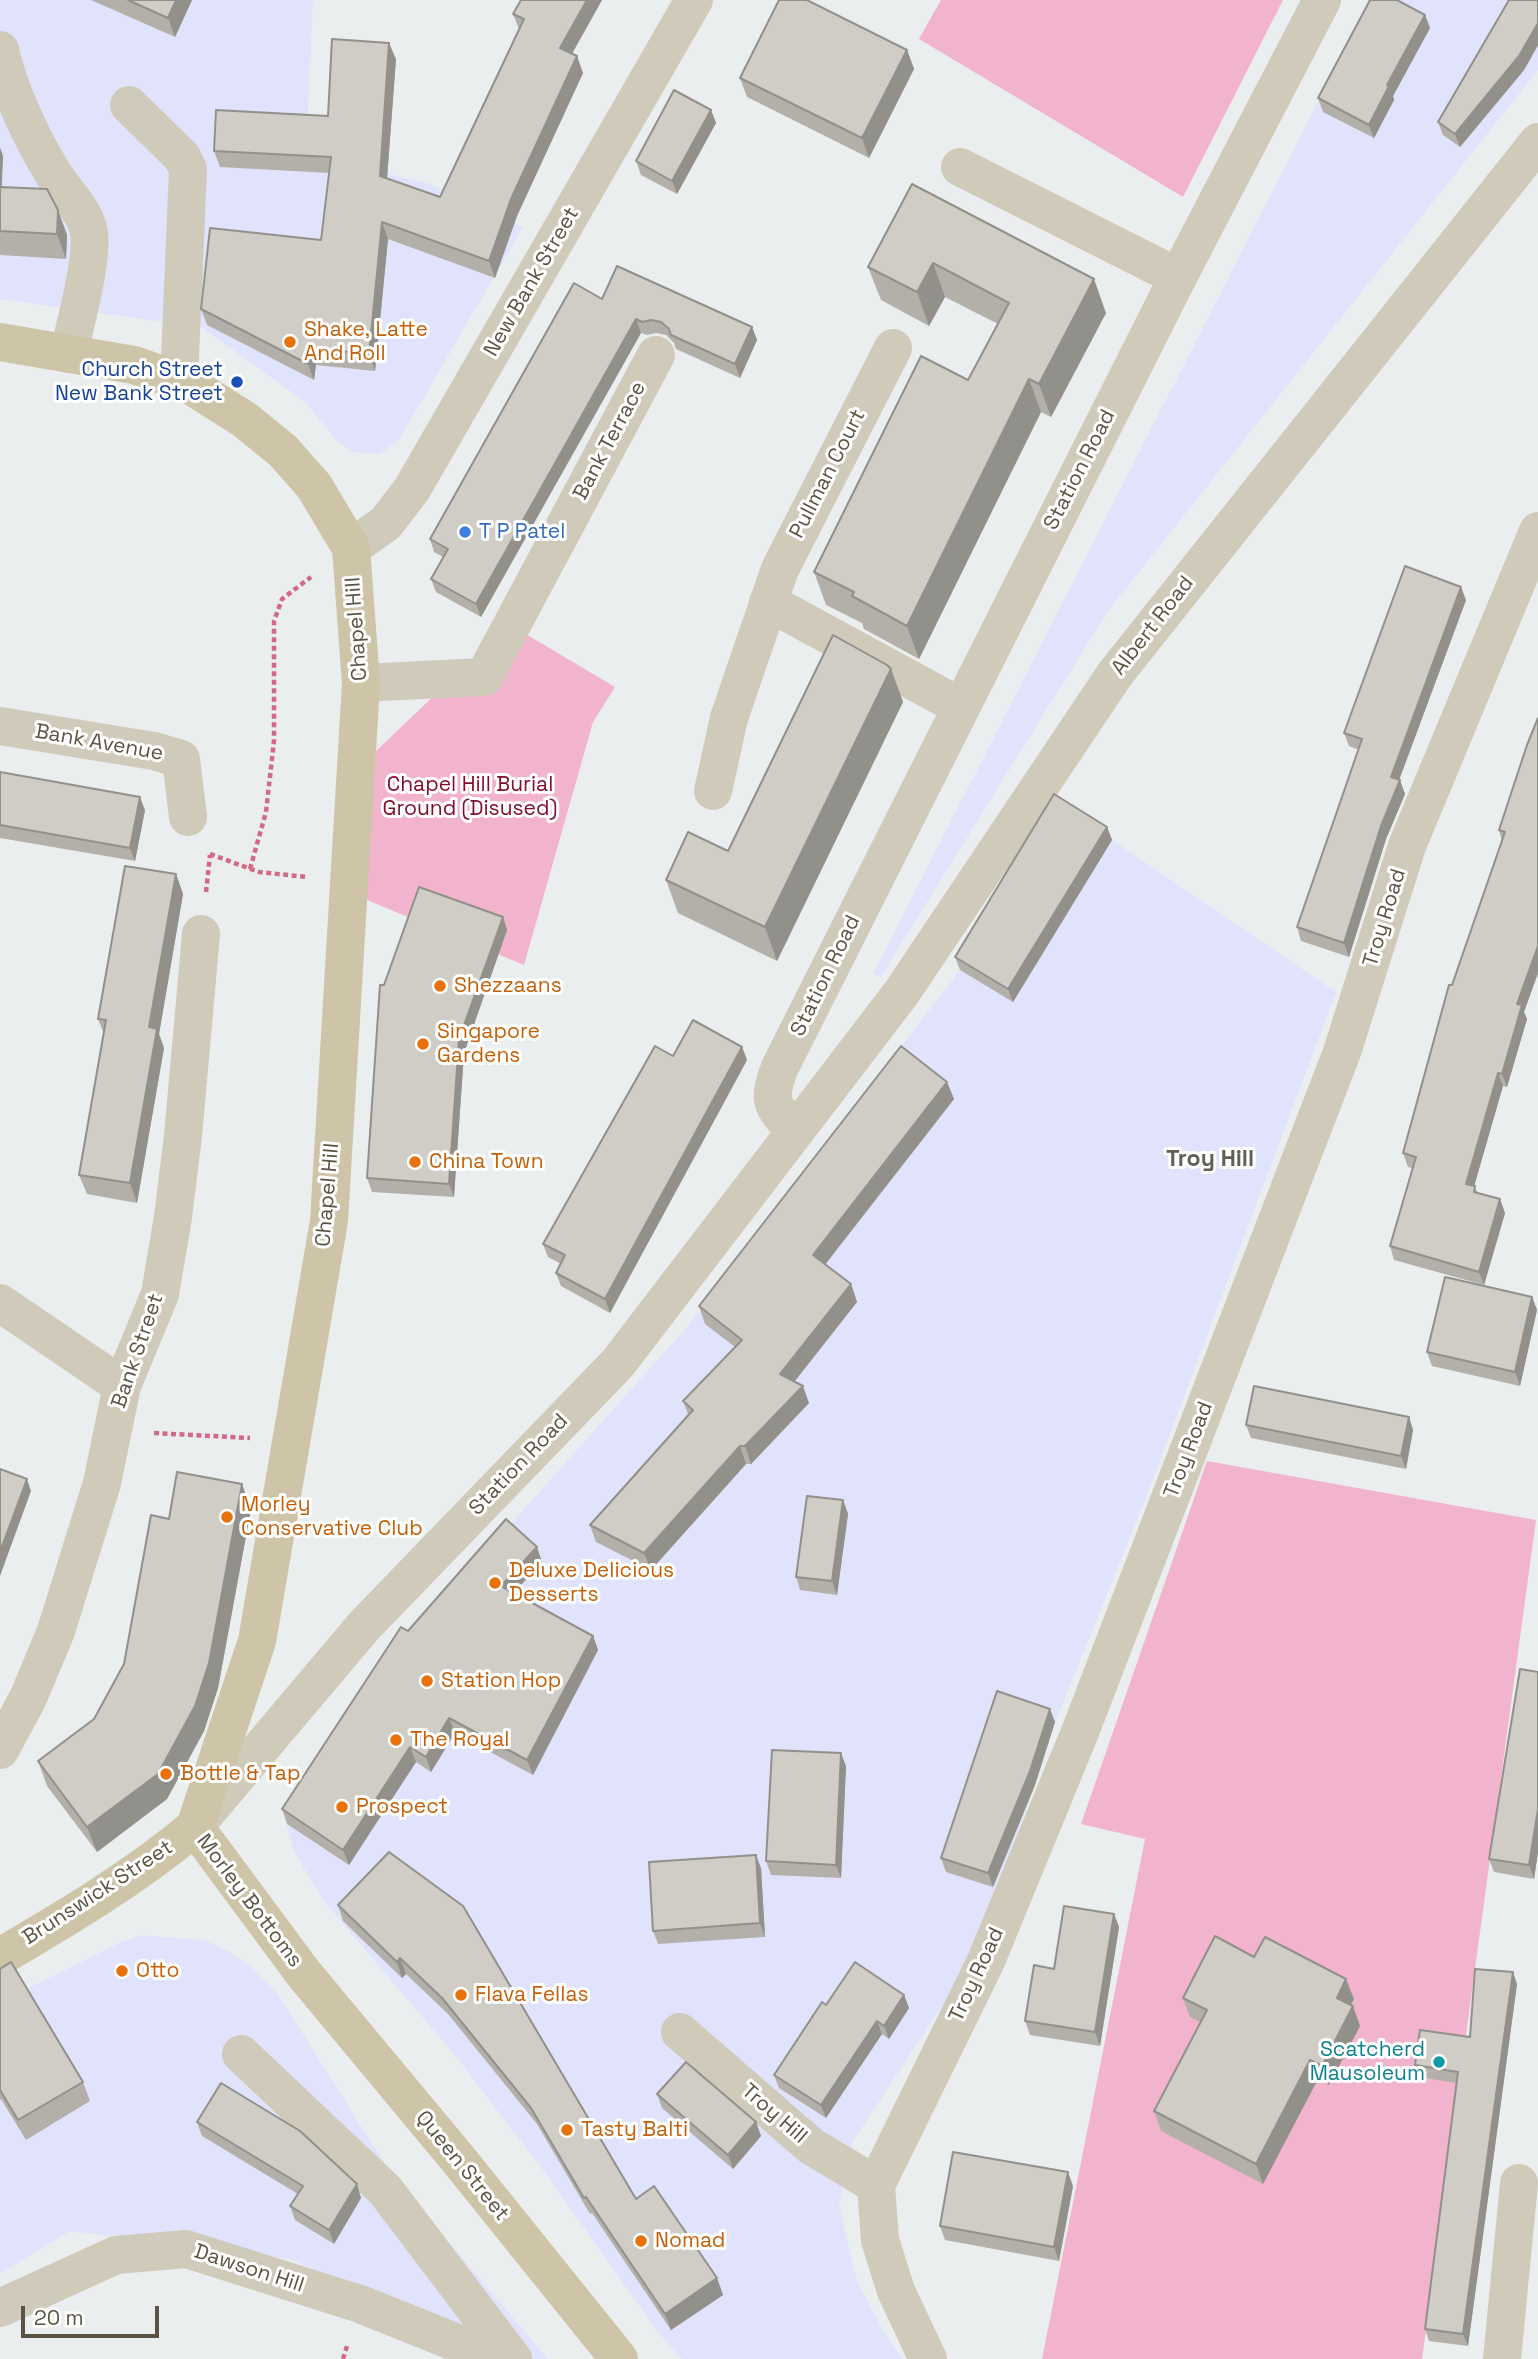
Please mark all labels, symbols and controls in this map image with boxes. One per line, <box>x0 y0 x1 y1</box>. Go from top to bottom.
street label: New Bank Street <box>479 203 585 361</box>
place label: Shake, Latte And Roll <box>304 317 428 367</box>
marker: Shake, Latte And Roll <box>282 334 298 350</box>
place label: Church Street New Bank Street <box>55 357 223 407</box>
marker: Church Street New Bank Street <box>229 374 245 390</box>
street label: Bank Terrace <box>568 377 652 505</box>
street label: Pullman Court <box>785 405 871 543</box>
street label: Station Road <box>1039 406 1121 534</box>
place label: T P Patel <box>479 519 565 545</box>
marker: T P Patel <box>457 524 473 540</box>
street label: Albert Road <box>1106 571 1200 681</box>
street label: Chapel Hill <box>341 576 373 682</box>
street label: Bank Avenue <box>33 719 165 767</box>
park label: Chapel Hill Burial Ground (Disused) <box>383 772 557 822</box>
street label: Troy Road <box>1358 866 1412 970</box>
street label: Station Road <box>786 911 866 1041</box>
place label: Shezzaans <box>454 973 562 999</box>
marker: Shezzaans <box>432 978 448 994</box>
place label: Singapore Gardens <box>437 1019 540 1069</box>
marker: Singapore Gardens <box>415 1036 431 1052</box>
street label: Chapel Hill <box>311 1142 345 1248</box>
district label: Troy Hill <box>1166 1146 1254 1174</box>
place label: China Town <box>429 1149 544 1175</box>
marker: China Town <box>407 1154 423 1170</box>
street label: Bank Street <box>107 1290 169 1412</box>
street label: Troy Road <box>1159 1398 1219 1502</box>
street label: Station Road <box>464 1409 574 1521</box>
place label: Morley Conservative Club <box>241 1492 423 1542</box>
marker: Morley Conservative Club <box>219 1509 235 1525</box>
place label: Deluxe Delicious Desserts <box>509 1558 674 1608</box>
marker: Deluxe Delicious Desserts <box>487 1575 503 1591</box>
place label: Station Hop <box>441 1668 561 1694</box>
marker: Station Hop <box>419 1673 435 1689</box>
place label: The Royal <box>410 1727 509 1753</box>
marker: The Royal <box>388 1732 404 1748</box>
place label: Bottle & Tap <box>180 1761 300 1787</box>
marker: Bottle & Tap <box>158 1766 174 1782</box>
place label: Prospect <box>356 1794 448 1820</box>
marker: Prospect <box>334 1799 350 1815</box>
street label: Morley Bottoms <box>191 1829 307 1973</box>
street label: Brunswick Street <box>18 1835 178 1951</box>
street label: Troy Road <box>944 1924 1010 2026</box>
place label: Otto <box>136 1958 179 1984</box>
marker: Otto <box>114 1963 130 1979</box>
place label: Flava Fellas <box>475 1982 588 2008</box>
marker: Flava Fellas <box>453 1987 469 2003</box>
place label: Scatcherd Mausoleum <box>1310 2037 1425 2087</box>
marker: Scatcherd Mausoleum <box>1431 2054 1447 2070</box>
street label: Troy Hill <box>736 2079 812 2149</box>
street label: Queen Street <box>410 2106 514 2226</box>
place label: Tasty Balti <box>581 2117 688 2143</box>
marker: Tasty Balti <box>559 2122 575 2138</box>
place label: Nomad <box>655 2228 725 2254</box>
marker: Nomad <box>633 2233 649 2249</box>
street label: Dawson Hill <box>191 2239 307 2299</box>
scale bar <box>24 2292 163 2336</box>
text: 20 m <box>34 2304 84 2331</box>

